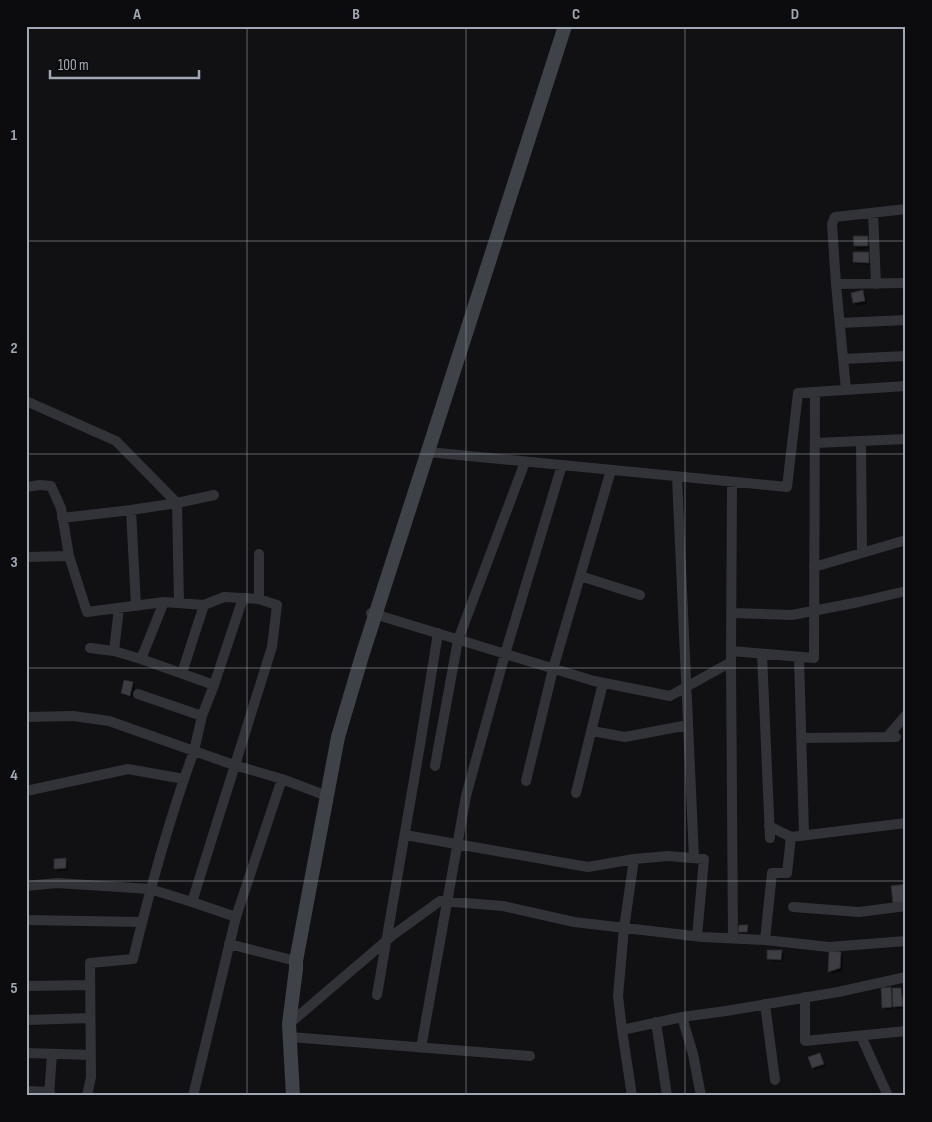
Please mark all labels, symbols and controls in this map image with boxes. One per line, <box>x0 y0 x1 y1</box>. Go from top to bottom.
text: A <box>132 5 141 24</box>
text: B <box>352 5 360 24</box>
text: C <box>572 5 580 24</box>
text: D <box>791 5 799 24</box>
scale bar <box>50 48 199 80</box>
text: 100 m <box>58 56 89 75</box>
text: 1 <box>11 126 18 145</box>
text: 2 <box>10 339 18 358</box>
text: 3 <box>10 553 18 572</box>
text: 4 <box>10 766 18 785</box>
text: 5 <box>10 979 18 998</box>

